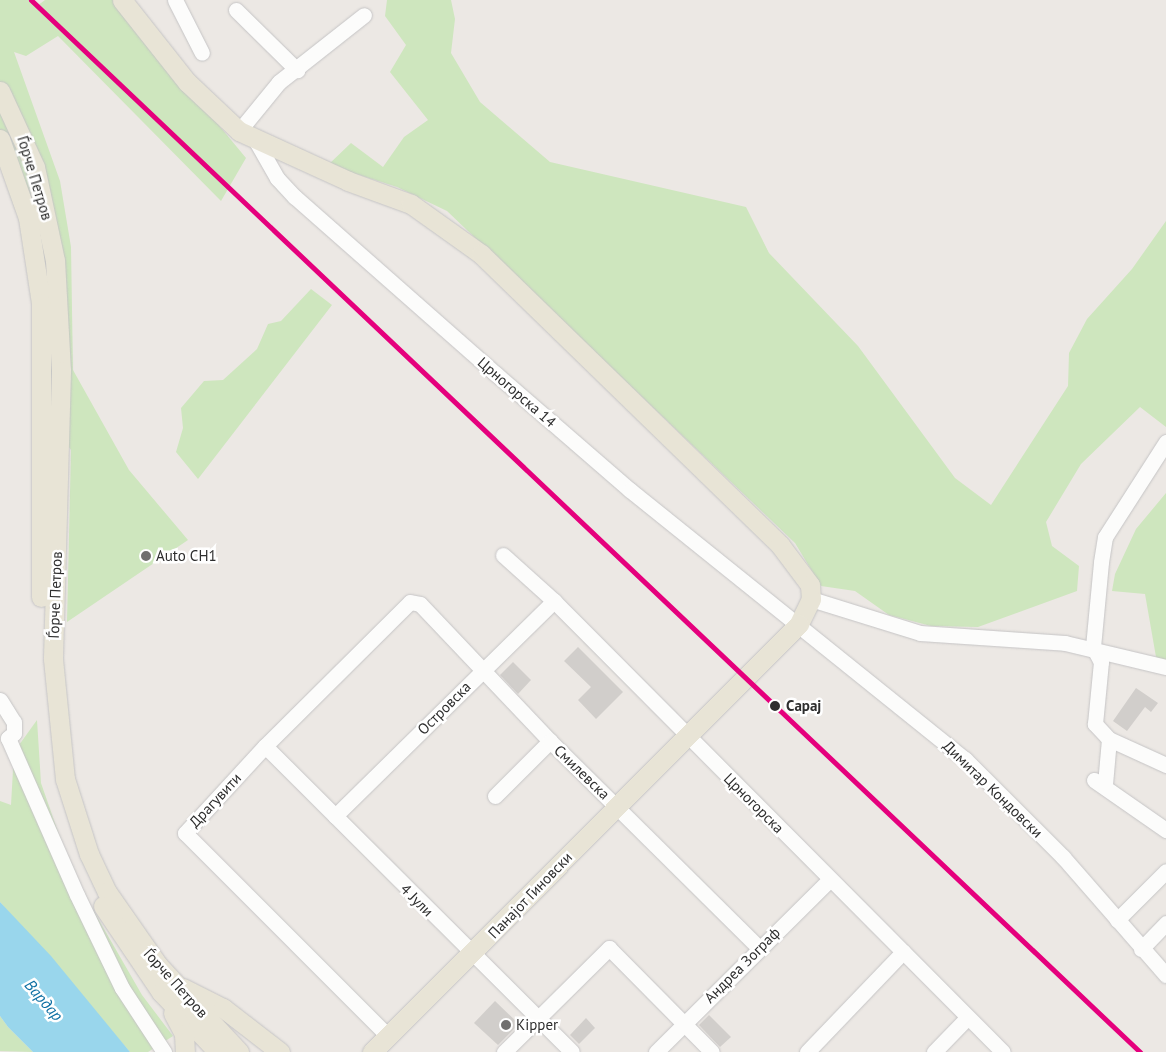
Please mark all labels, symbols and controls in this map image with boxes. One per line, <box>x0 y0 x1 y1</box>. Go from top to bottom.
street label: Ѓорче Петров <box>14 134 56 222</box>
street label: Црногорска 14 <box>474 353 560 431</box>
place label: Auto CH1 <box>156 547 217 565</box>
marker: Auto CH1 <box>140 550 152 562</box>
street label: Ѓорче Петров <box>44 551 66 639</box>
street label: Островска <box>414 678 474 738</box>
place label: Сарај <box>786 697 821 715</box>
marker: Сарај <box>768 699 782 713</box>
street label: Димитар Кондовски <box>939 737 1047 841</box>
street label: Смилевска <box>550 741 614 803</box>
street label: Драгувити <box>185 769 245 831</box>
street label: Црногорска <box>720 769 788 837</box>
street label: Панајот Гиновски <box>484 848 576 942</box>
street label: 4 Јули <box>397 880 437 920</box>
street label: Андреа Зограф <box>700 923 784 1007</box>
street label: Ѓорче Петров <box>140 945 212 1021</box>
water label: Вардар <box>21 975 67 1025</box>
place label: Kipper <box>516 1016 558 1034</box>
marker: Kipper <box>500 1019 512 1031</box>

